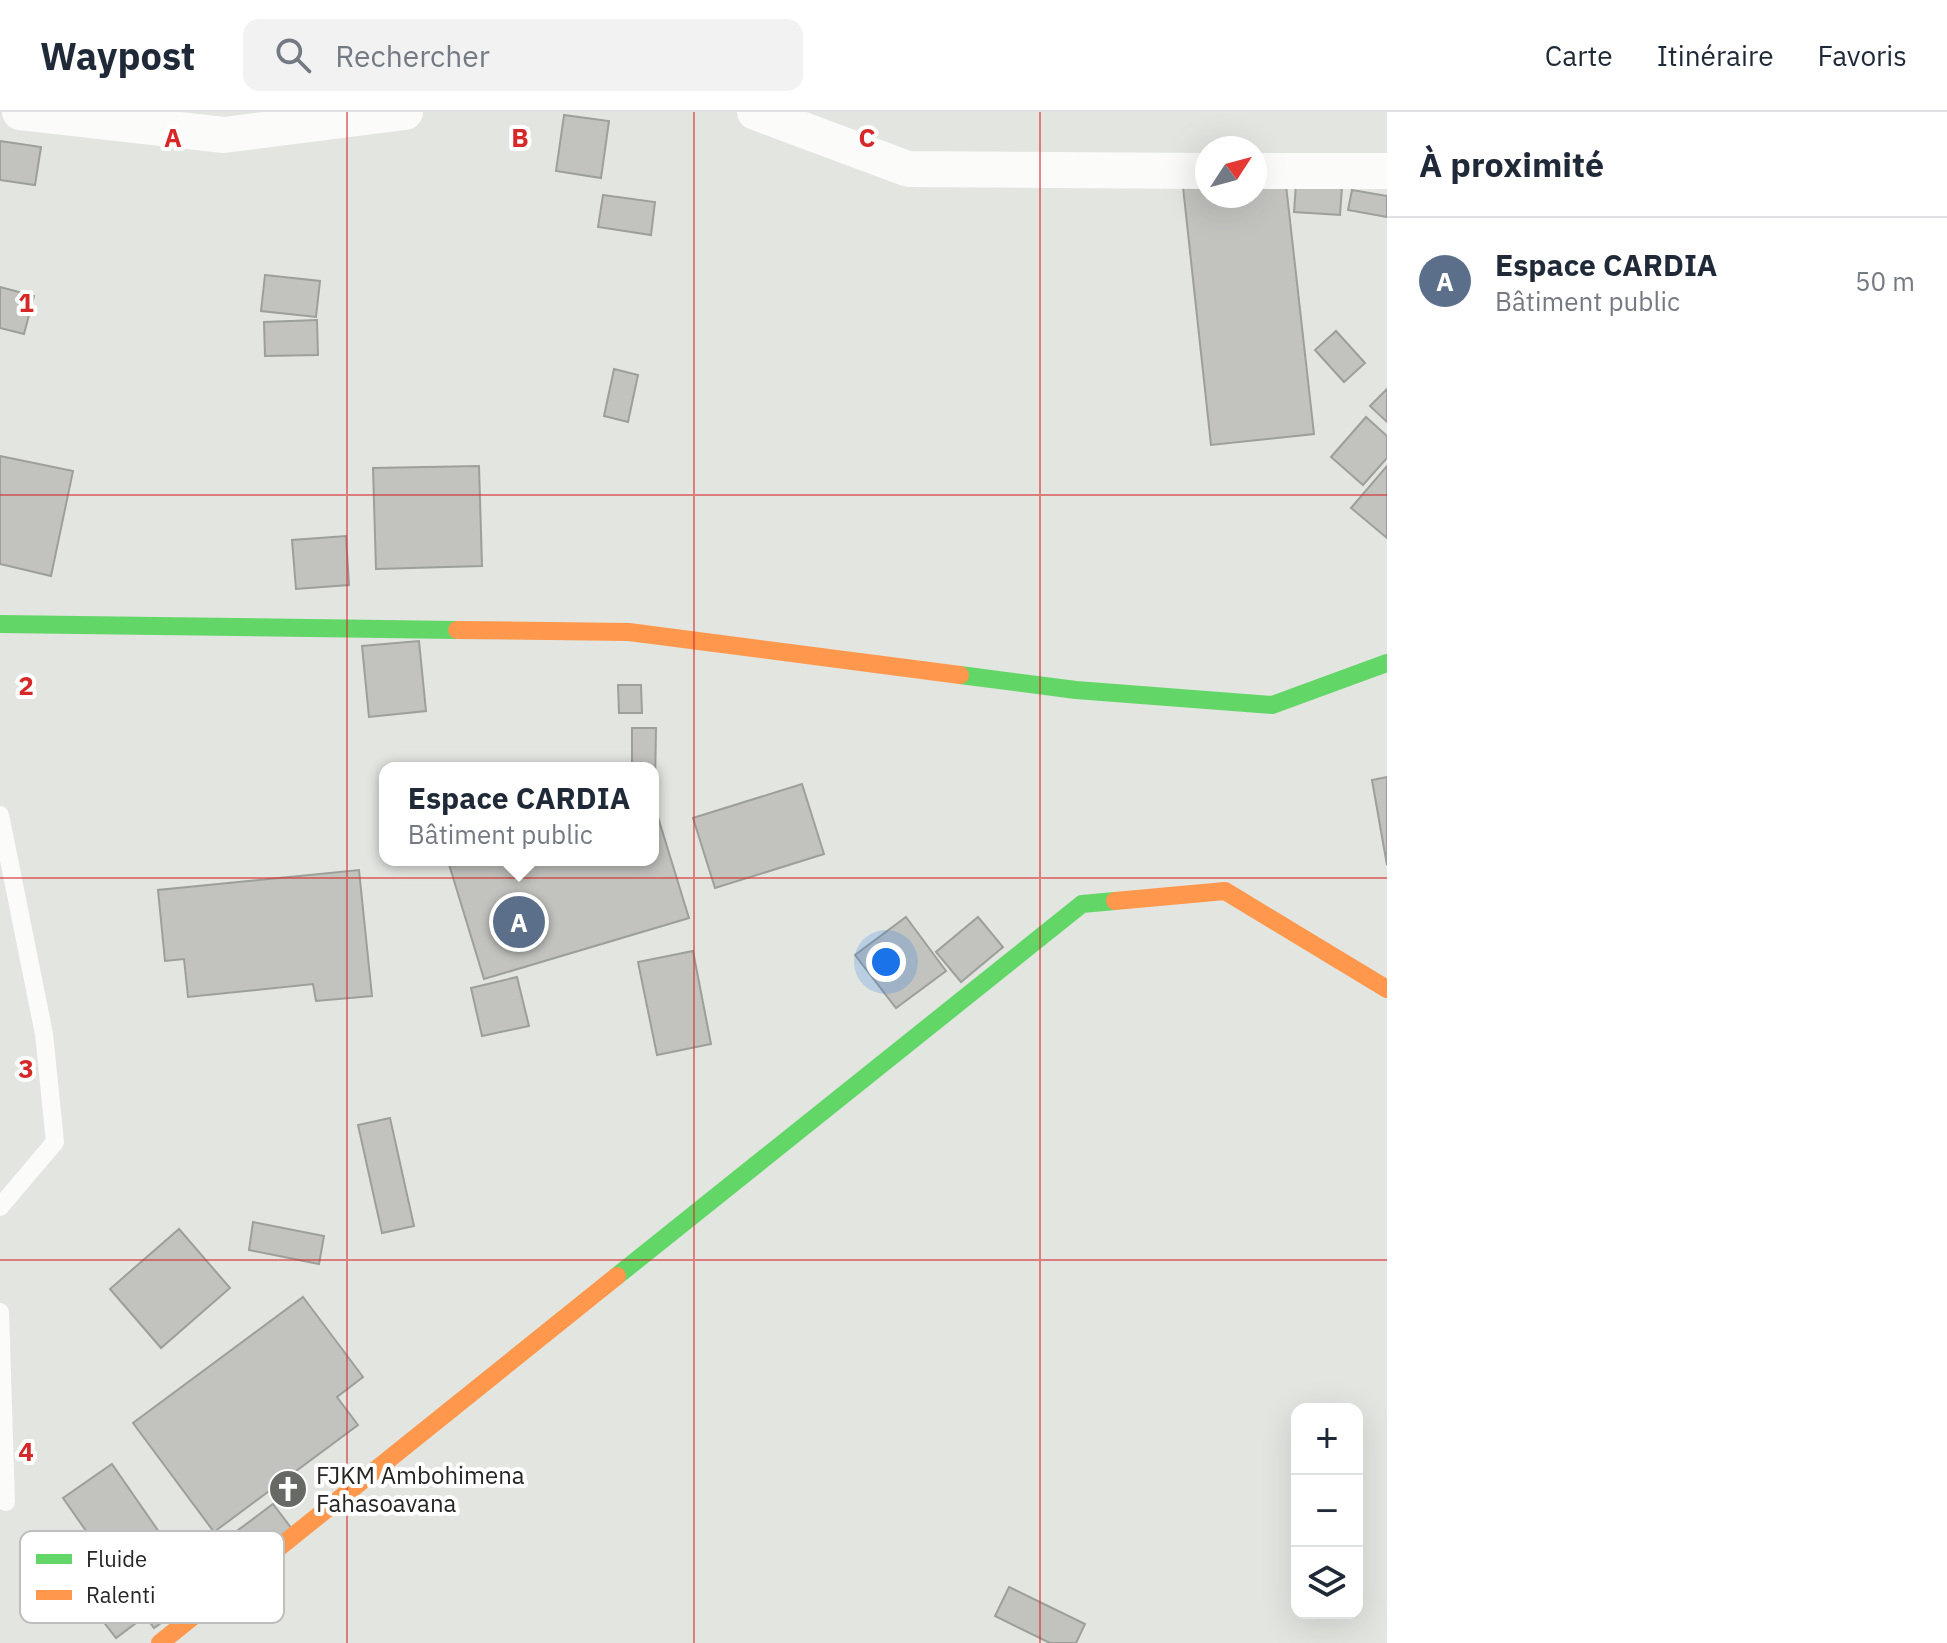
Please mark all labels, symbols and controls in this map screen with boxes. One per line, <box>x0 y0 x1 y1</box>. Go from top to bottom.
search box <box>243 19 803 91</box>
text: Waypost <box>40 31 195 80</box>
icon: search <box>271 33 315 77</box>
text: Rechercher <box>335 36 490 75</box>
text: Carte <box>1545 37 1613 74</box>
text: Itinéraire <box>1657 37 1774 74</box>
text: Favoris <box>1818 37 1907 74</box>
text: A <box>164 120 182 154</box>
text: B <box>511 120 529 154</box>
text: C <box>859 120 876 154</box>
north arrow <box>1195 136 1267 208</box>
text: À proximité <box>1419 142 1604 186</box>
text: Espace CARDIA <box>1495 245 1717 284</box>
text: A <box>1436 264 1454 298</box>
text: 50 m <box>1855 264 1915 298</box>
text: Bâtiment public <box>1495 284 1680 318</box>
text: 1 <box>18 285 34 319</box>
text: 2 <box>18 668 34 702</box>
popup <box>379 762 659 866</box>
text: Espace CARDIA <box>408 778 630 817</box>
text: Bâtiment public <box>408 817 593 851</box>
pin: A <box>493 892 545 952</box>
your location <box>866 942 906 982</box>
text: 3 <box>18 1051 34 1085</box>
map controls <box>1291 1403 1363 1619</box>
button: + <box>1291 1403 1363 1475</box>
text: 4 <box>18 1434 34 1468</box>
place label: FJKM Ambohimena Fahasoavana <box>316 1459 525 1519</box>
church icon: FJKM Ambohimena Fahasoavana <box>267 1468 309 1510</box>
button: − <box>1291 1475 1363 1547</box>
legend <box>20 1531 284 1623</box>
text: Fluide <box>86 1544 147 1573</box>
button: layers <box>1291 1547 1363 1619</box>
text: Ralenti <box>86 1580 155 1609</box>

